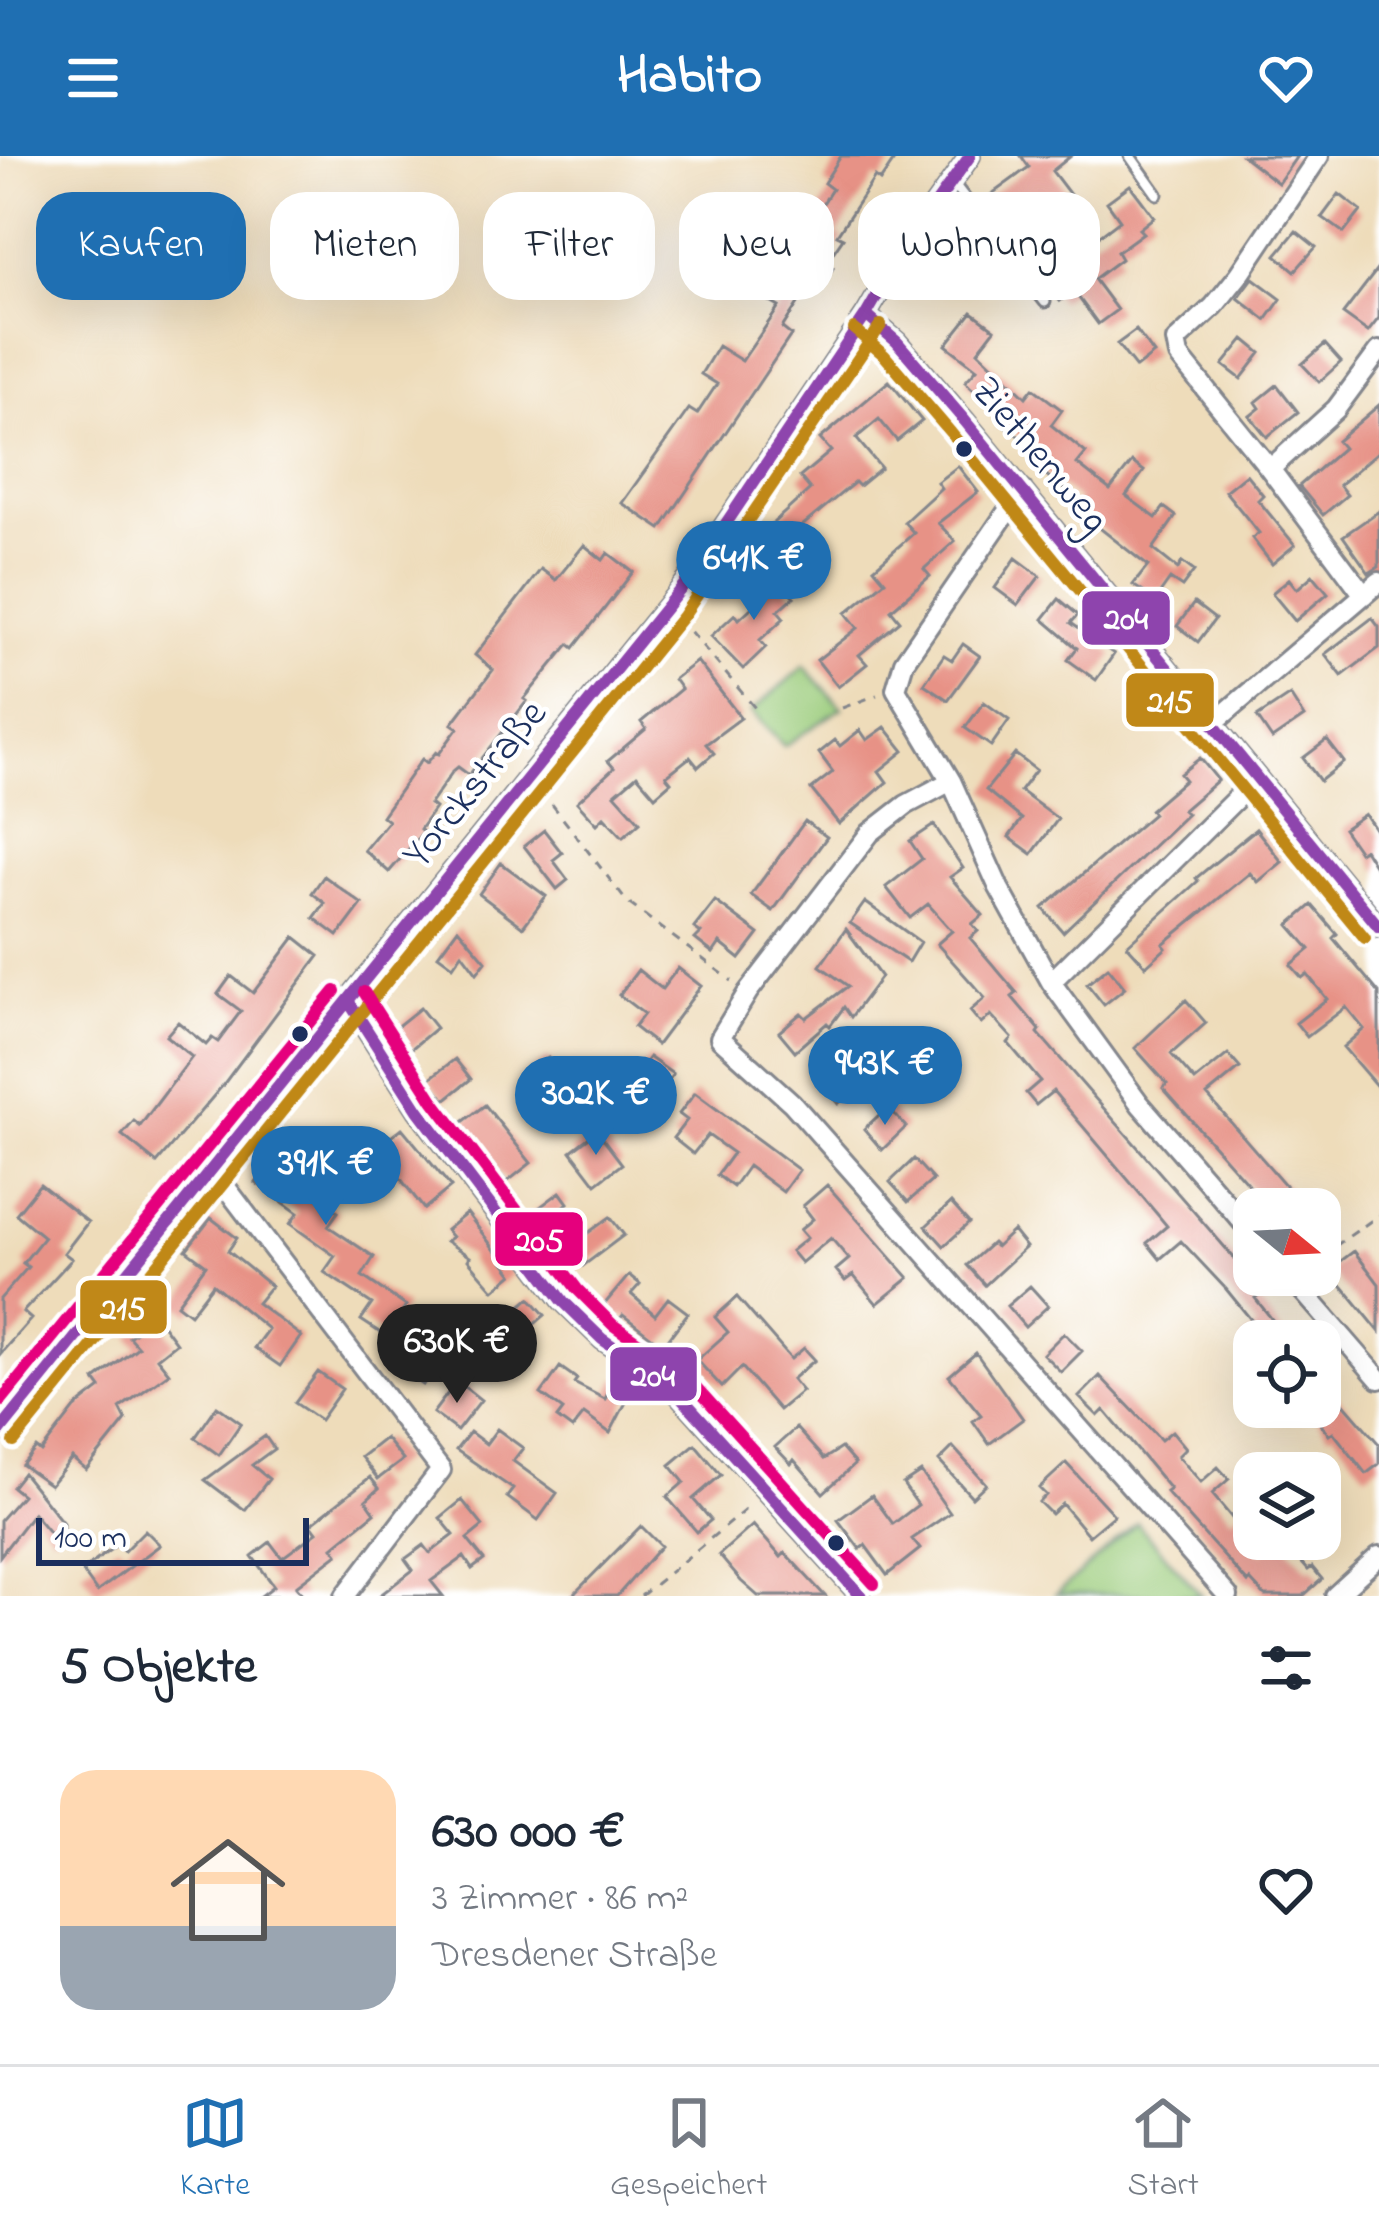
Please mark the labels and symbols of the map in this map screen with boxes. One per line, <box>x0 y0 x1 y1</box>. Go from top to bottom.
street label: Ziethenweg <box>955 364 1123 548</box>
unlabelled marker <box>953 438 975 460</box>
pin: 641K € <box>656 521 852 623</box>
line badge: 204 <box>1080 589 1172 647</box>
text: 204 <box>1103 597 1149 645</box>
line badge: 215 <box>1124 671 1216 729</box>
text: 215 <box>1146 680 1193 728</box>
street label: Yorckstraße <box>389 687 563 883</box>
unlabelled marker <box>289 1023 311 1045</box>
pin: 943K € <box>787 1026 983 1128</box>
pin: 302K € <box>498 1056 694 1158</box>
pin: 391K € <box>228 1126 424 1228</box>
north arrow <box>1233 1188 1341 1296</box>
line badge: 205 <box>493 1210 585 1268</box>
text: 205 <box>513 1219 564 1267</box>
line badge: 215 <box>78 1278 169 1336</box>
text: 215 <box>99 1287 146 1335</box>
pin: 630K € <box>359 1304 555 1406</box>
line badge: 204 <box>608 1345 699 1403</box>
text: 204 <box>630 1354 676 1402</box>
scale bar <box>36 1512 309 1565</box>
unlabelled marker <box>825 1532 847 1554</box>

